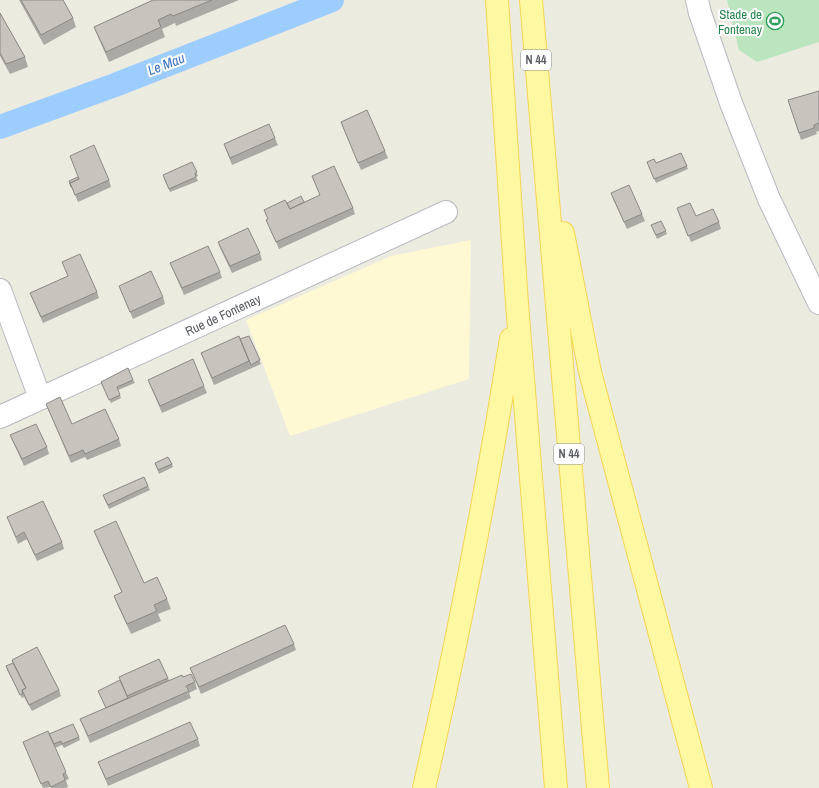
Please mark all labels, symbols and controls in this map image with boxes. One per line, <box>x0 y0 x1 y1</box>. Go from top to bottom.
place label: Stade de Fontenay <box>718 6 763 38</box>
sports icon: Stade de Fontenay <box>765 11 785 31</box>
water label: Le Mau <box>145 49 188 79</box>
road number: N 44 <box>521 50 551 70</box>
street label: Rue de Fontenay <box>183 290 264 340</box>
road number: N 44 <box>554 444 584 464</box>

